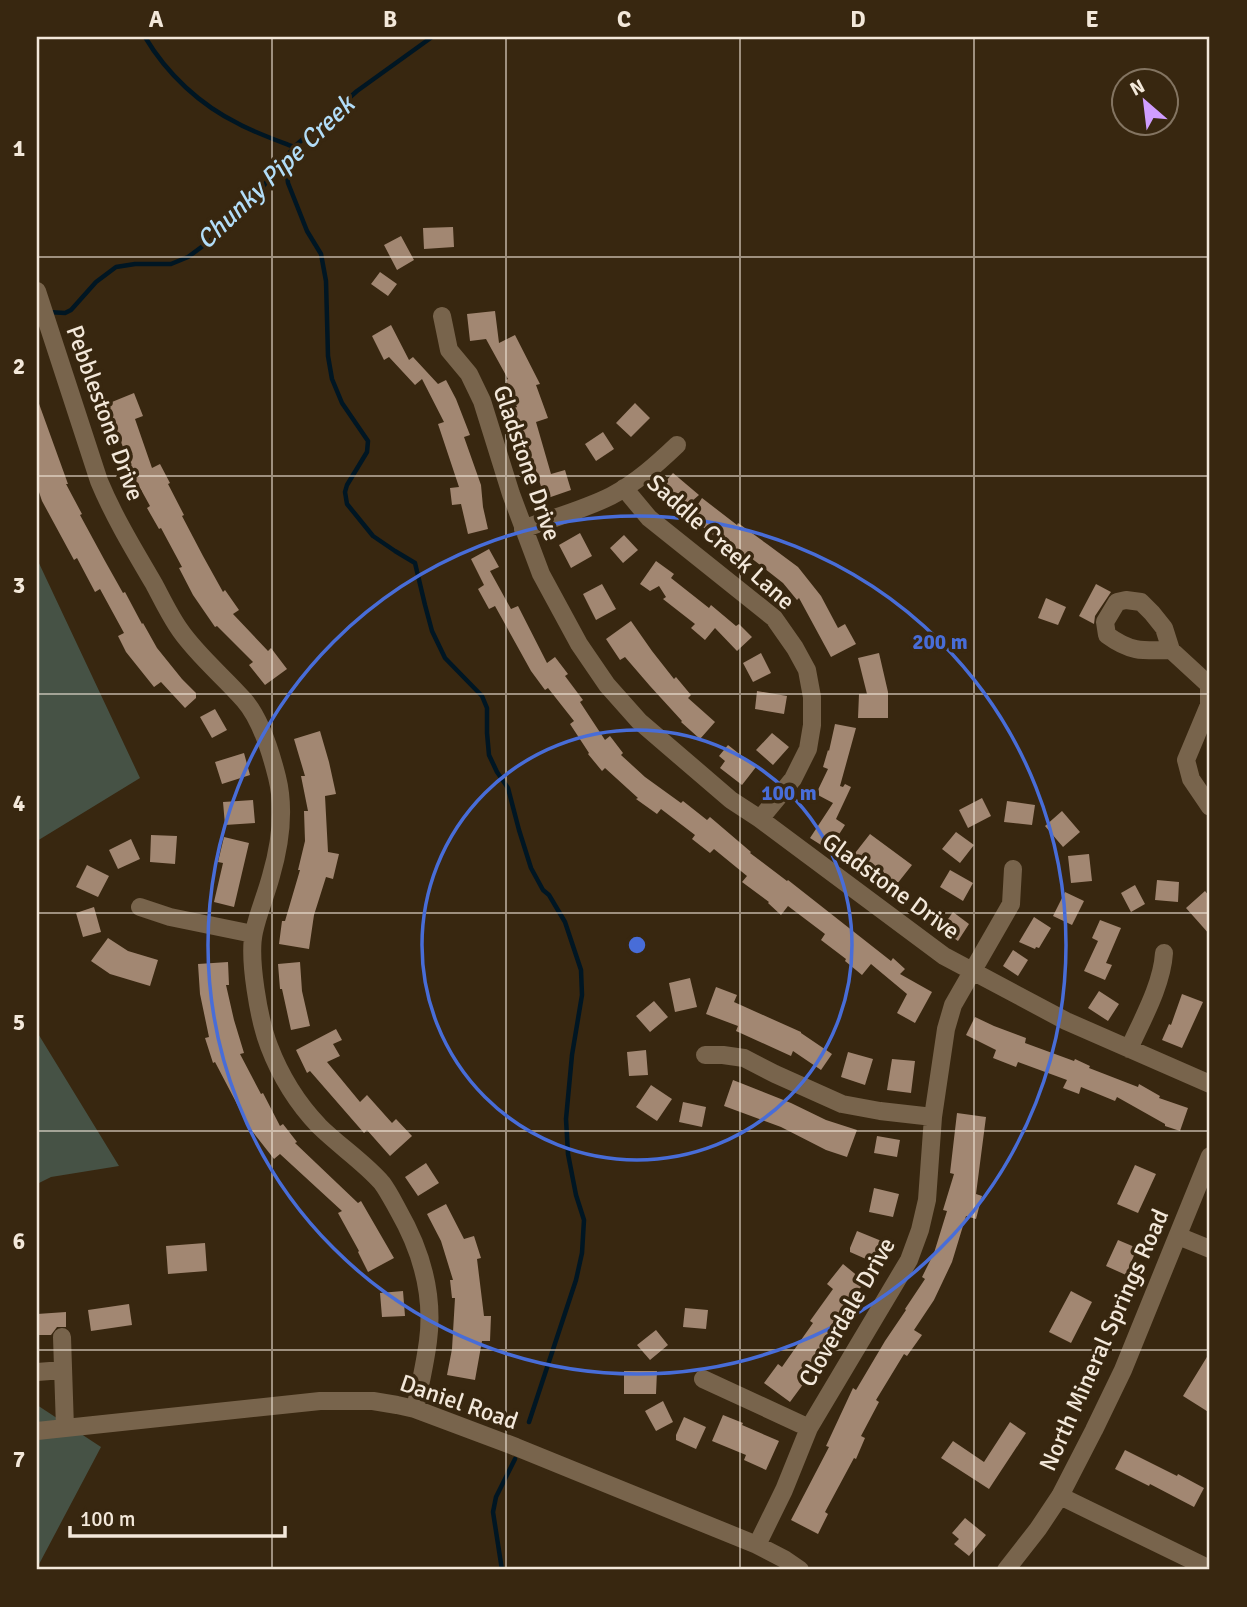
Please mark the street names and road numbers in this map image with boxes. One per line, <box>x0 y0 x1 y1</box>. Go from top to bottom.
street label: Pebblestone Drive <box>59 321 151 505</box>
street label: Gladstone Drive <box>486 381 568 545</box>
street label: Saddle Creek Lane <box>641 468 801 616</box>
street label: Gladstone Drive <box>816 826 966 946</box>
street label: North Mineral Springs Road <box>1033 1204 1175 1476</box>
street label: Cloverdale Drive <box>792 1232 902 1392</box>
street label: Daniel Road <box>396 1368 522 1436</box>

